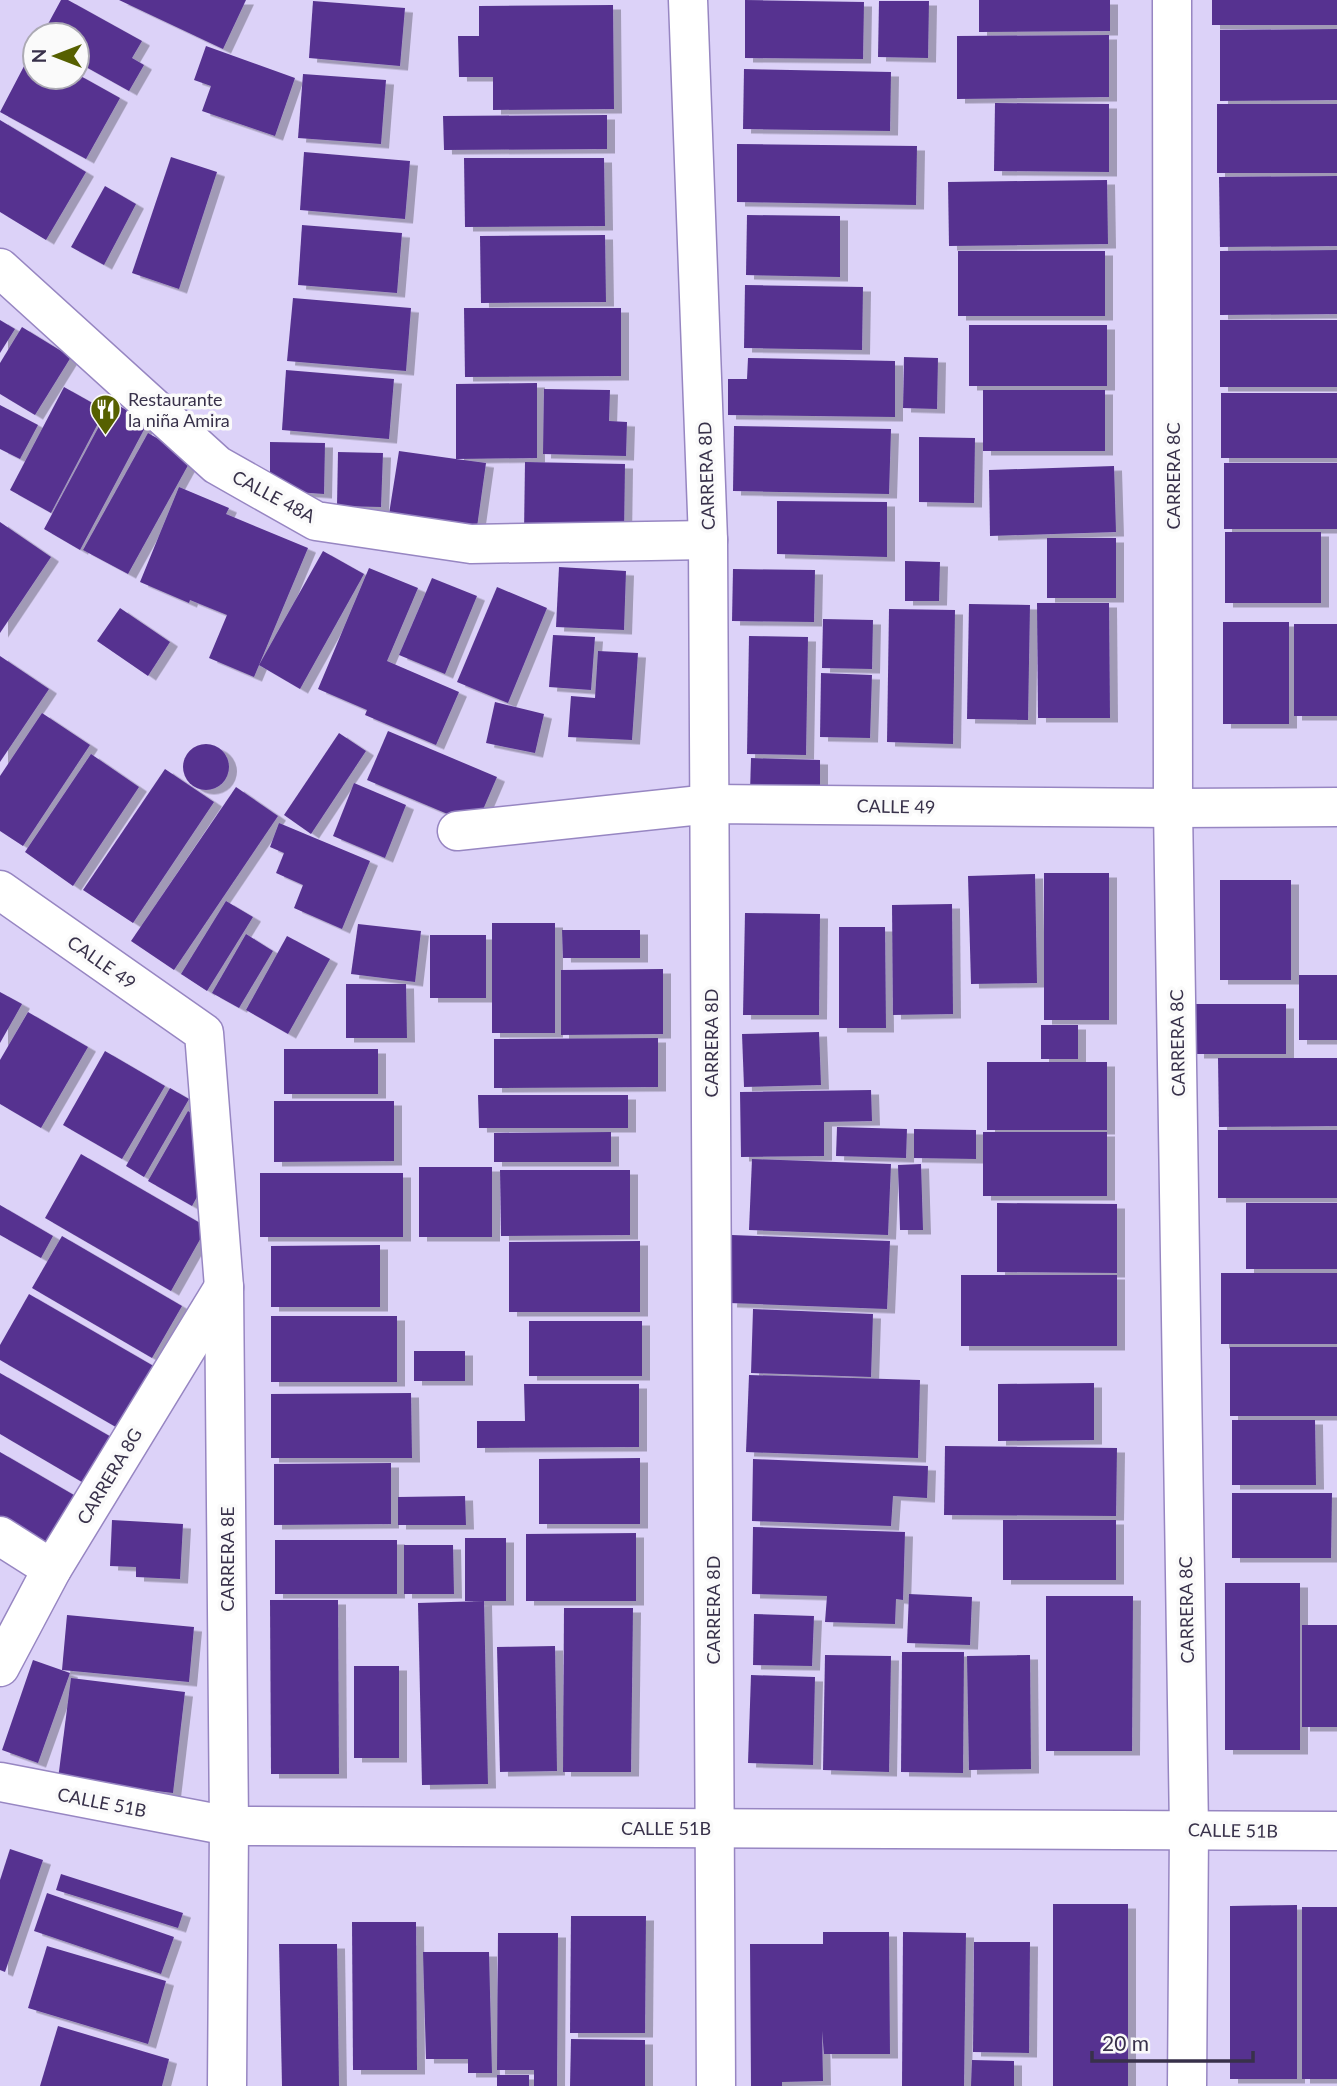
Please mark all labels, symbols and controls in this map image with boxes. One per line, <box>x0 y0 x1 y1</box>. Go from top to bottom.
north arrow <box>21 21 91 91</box>
text: N <box>27 49 50 63</box>
place label: Restaurante la niña Amira <box>128 388 230 431</box>
restaurant icon: Restaurante la niña Amira <box>88 392 122 436</box>
street label: CARRERA 8D <box>693 421 719 531</box>
street label: CARRERA 8C <box>1162 422 1184 530</box>
street label: CALLE 48A <box>229 465 320 527</box>
street label: CALLE 49 <box>857 794 935 818</box>
street label: CALLE 49 <box>64 930 140 994</box>
street label: CARRERA 8D <box>700 989 722 1097</box>
street label: CARRERA 8C <box>1165 989 1189 1097</box>
street label: CARRERA 8G <box>72 1424 146 1528</box>
street label: CARRERA 8E <box>216 1506 238 1612</box>
street label: CARRERA 8D <box>702 1556 724 1664</box>
street label: CARRERA 8C <box>1174 1556 1198 1664</box>
street label: CALLE 51B <box>56 1783 148 1821</box>
street label: CALLE 51B <box>621 1817 711 1839</box>
street label: CALLE 51B <box>1188 1818 1278 1842</box>
scale bar <box>1092 2020 1253 2064</box>
text: 20 m <box>1102 2030 1149 2055</box>

